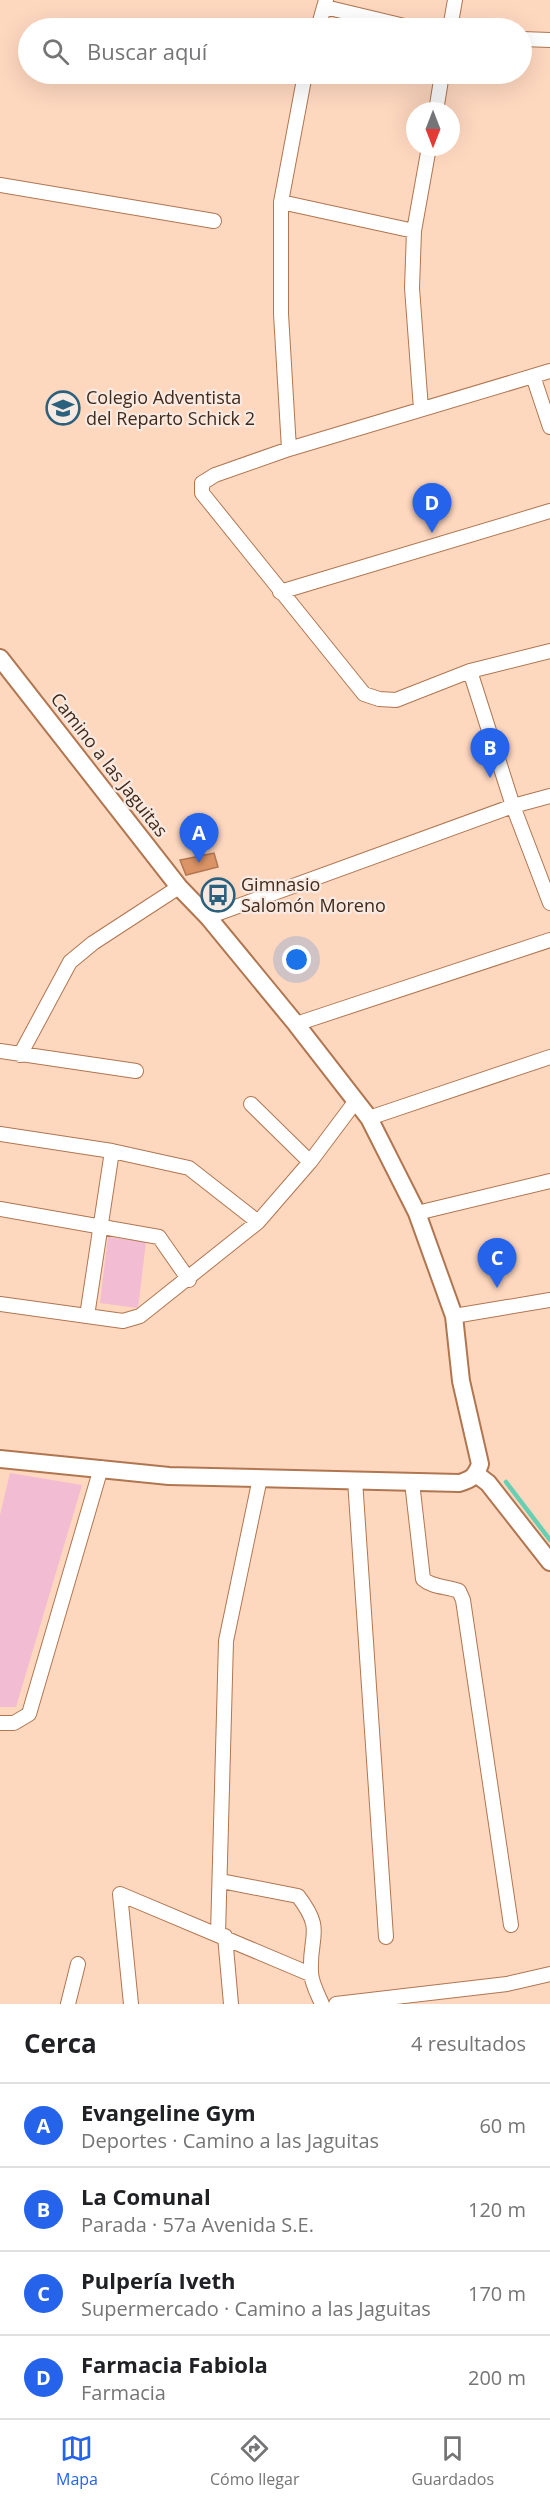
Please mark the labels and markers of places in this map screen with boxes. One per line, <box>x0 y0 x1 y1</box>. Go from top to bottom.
place label: Colegio Adventista del Reparto Schick 2 <box>86 385 255 430</box>
school or university icon: Colegio Adventista del Reparto Schick 2 <box>45 390 81 426</box>
pin: D <box>412 484 452 533</box>
pin: B <box>470 728 510 778</box>
pin: A <box>180 814 218 863</box>
place label: Gimnasio Salomón Moreno <box>241 872 386 917</box>
bus stop icon: Gimnasio Salomón Moreno <box>200 877 236 913</box>
pin: C <box>478 1238 516 1288</box>

